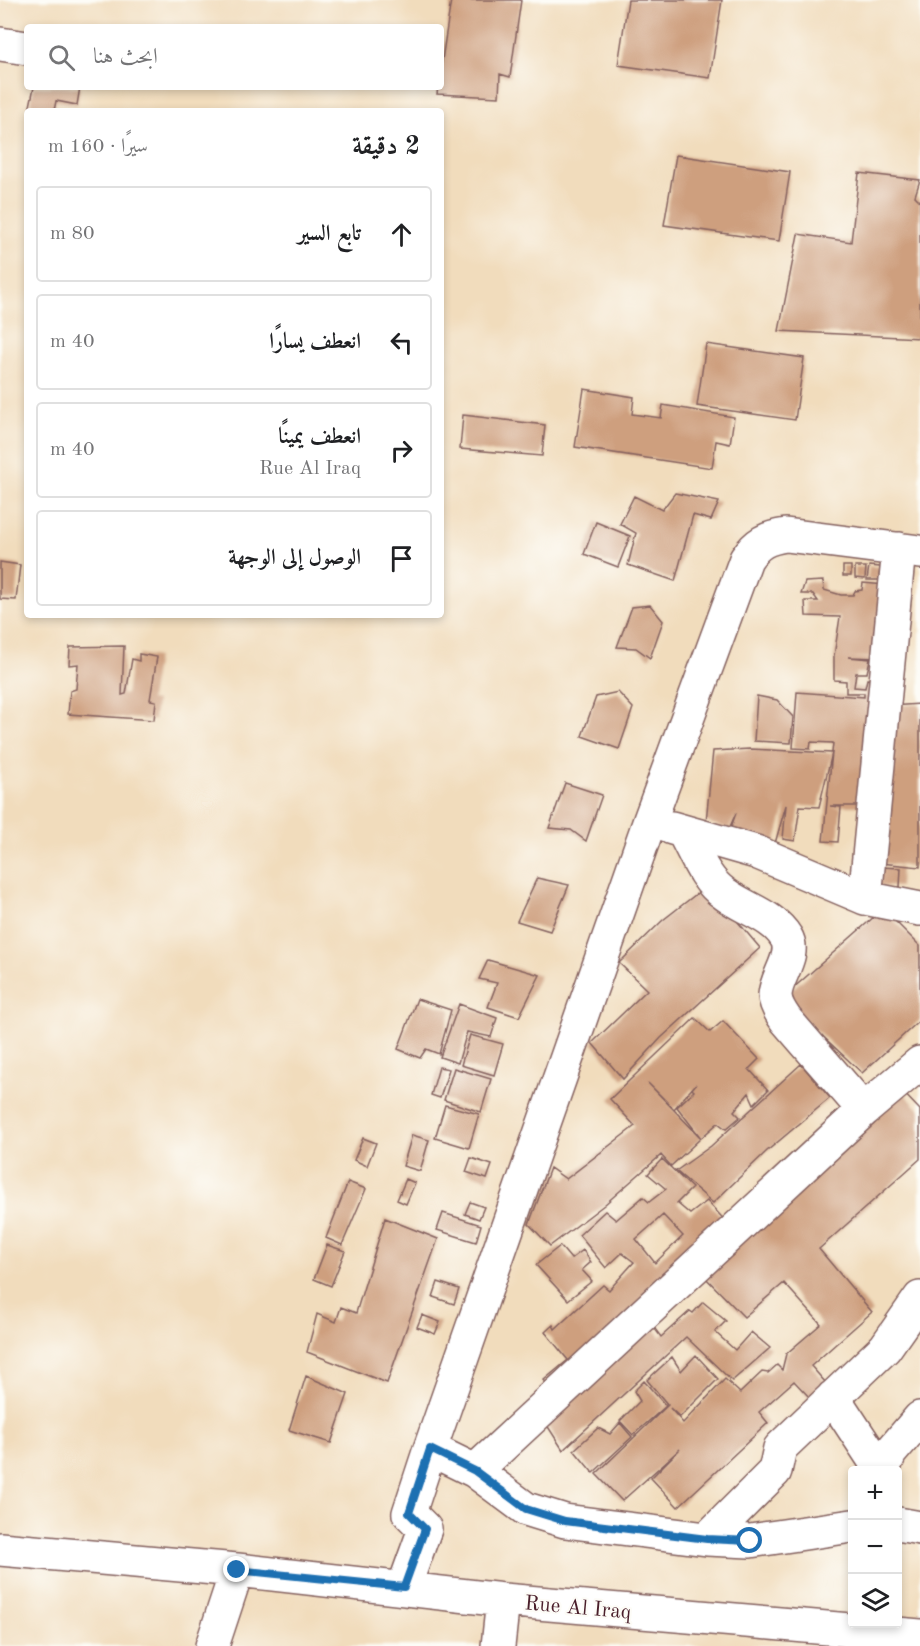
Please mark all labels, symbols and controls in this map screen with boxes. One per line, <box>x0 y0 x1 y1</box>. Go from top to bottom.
search box <box>24 24 444 90</box>
icon: search <box>45 41 78 74</box>
text: ابحث هنا <box>93 46 158 68</box>
text: 2 دقيقة <box>352 134 420 160</box>
text: سيرًا · 160 m <box>48 137 148 157</box>
icon: ahead <box>385 218 418 251</box>
text: تابع السير <box>297 223 361 245</box>
text: 80 m <box>50 224 95 244</box>
icon: left <box>385 326 418 359</box>
text: انعطف يسارًا <box>269 331 361 353</box>
text: 40 m <box>50 332 95 352</box>
text: انعطف يمينًا <box>278 426 361 448</box>
icon: right <box>385 434 418 467</box>
text: 40 m <box>50 440 95 460</box>
text: Rue Al Iraq <box>259 459 361 479</box>
icon: arrive <box>385 542 418 575</box>
text: الوصول إلى الوجهة <box>228 547 361 569</box>
map controls <box>848 1466 902 1628</box>
button: + <box>848 1466 902 1520</box>
button: − <box>848 1520 902 1574</box>
route start <box>736 1527 762 1553</box>
route end <box>223 1556 249 1582</box>
button: layers <box>848 1574 902 1628</box>
street label: Rue Al Iraq <box>524 1593 633 1624</box>

